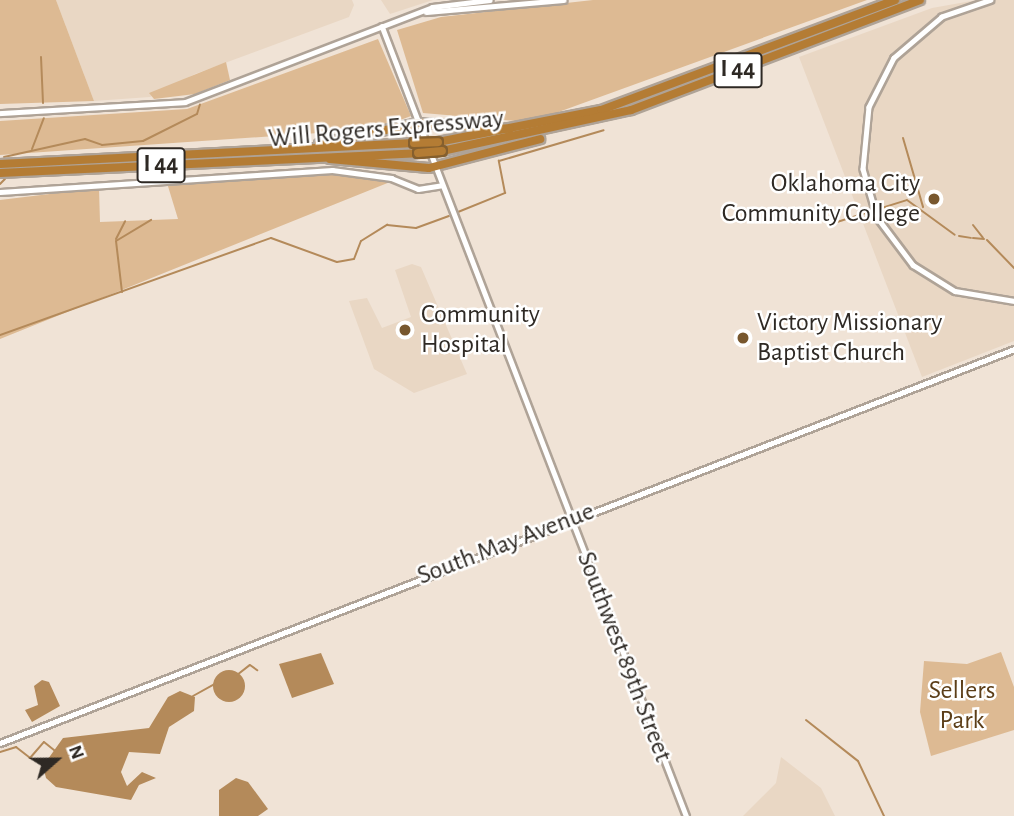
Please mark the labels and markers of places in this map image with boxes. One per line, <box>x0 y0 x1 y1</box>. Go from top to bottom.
place label: Oklahoma City Community College <box>722 168 920 230</box>
marker: Oklahoma City Community College <box>926 191 942 207</box>
place label: Community Hospital <box>421 299 540 360</box>
place label: Victory Missionary Baptist Church <box>757 307 942 368</box>
marker: Community Hospital <box>395 320 415 340</box>
marker: Victory Missionary Baptist Church <box>735 330 751 346</box>

